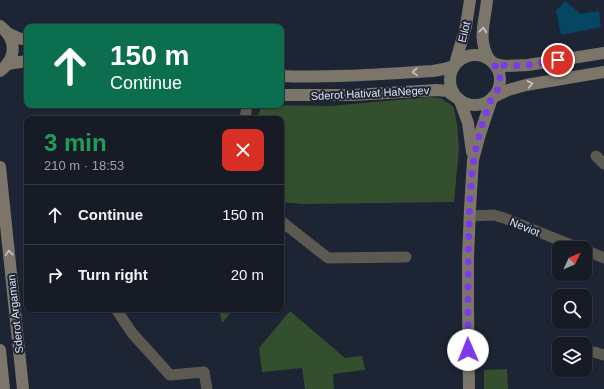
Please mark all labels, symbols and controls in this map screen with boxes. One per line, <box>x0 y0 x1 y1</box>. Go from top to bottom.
street label: Eilot <box>456 20 472 44</box>
one-way arrow <box>478 27 487 33</box>
icon: ahead <box>44 40 96 92</box>
text: 150 m <box>110 40 189 71</box>
pin <box>541 43 575 77</box>
icon: arrive <box>547 49 569 71</box>
one-way arrow <box>412 67 418 76</box>
text: Continue <box>110 73 182 93</box>
one-way arrow <box>527 80 533 89</box>
street label: Sderot Hativat HaNegev <box>310 84 430 102</box>
text: 3 min <box>44 129 107 156</box>
button: close <box>222 129 264 171</box>
text: 210 m · 18:53 <box>44 158 124 173</box>
icon: ahead <box>44 204 66 226</box>
text: Continue <box>78 206 143 223</box>
text: 150 m <box>222 206 264 223</box>
street label: Neviot <box>508 216 542 238</box>
north arrow <box>552 241 592 281</box>
map controls <box>552 241 592 377</box>
one-way arrow <box>4 250 13 256</box>
icon: right <box>44 264 66 286</box>
text: Turn right <box>78 266 148 283</box>
text: 20 m <box>231 266 264 283</box>
street label: Sderot Argaman <box>5 274 25 354</box>
button: search <box>552 289 592 329</box>
position arrow <box>447 329 489 371</box>
button: layers <box>552 337 592 377</box>

